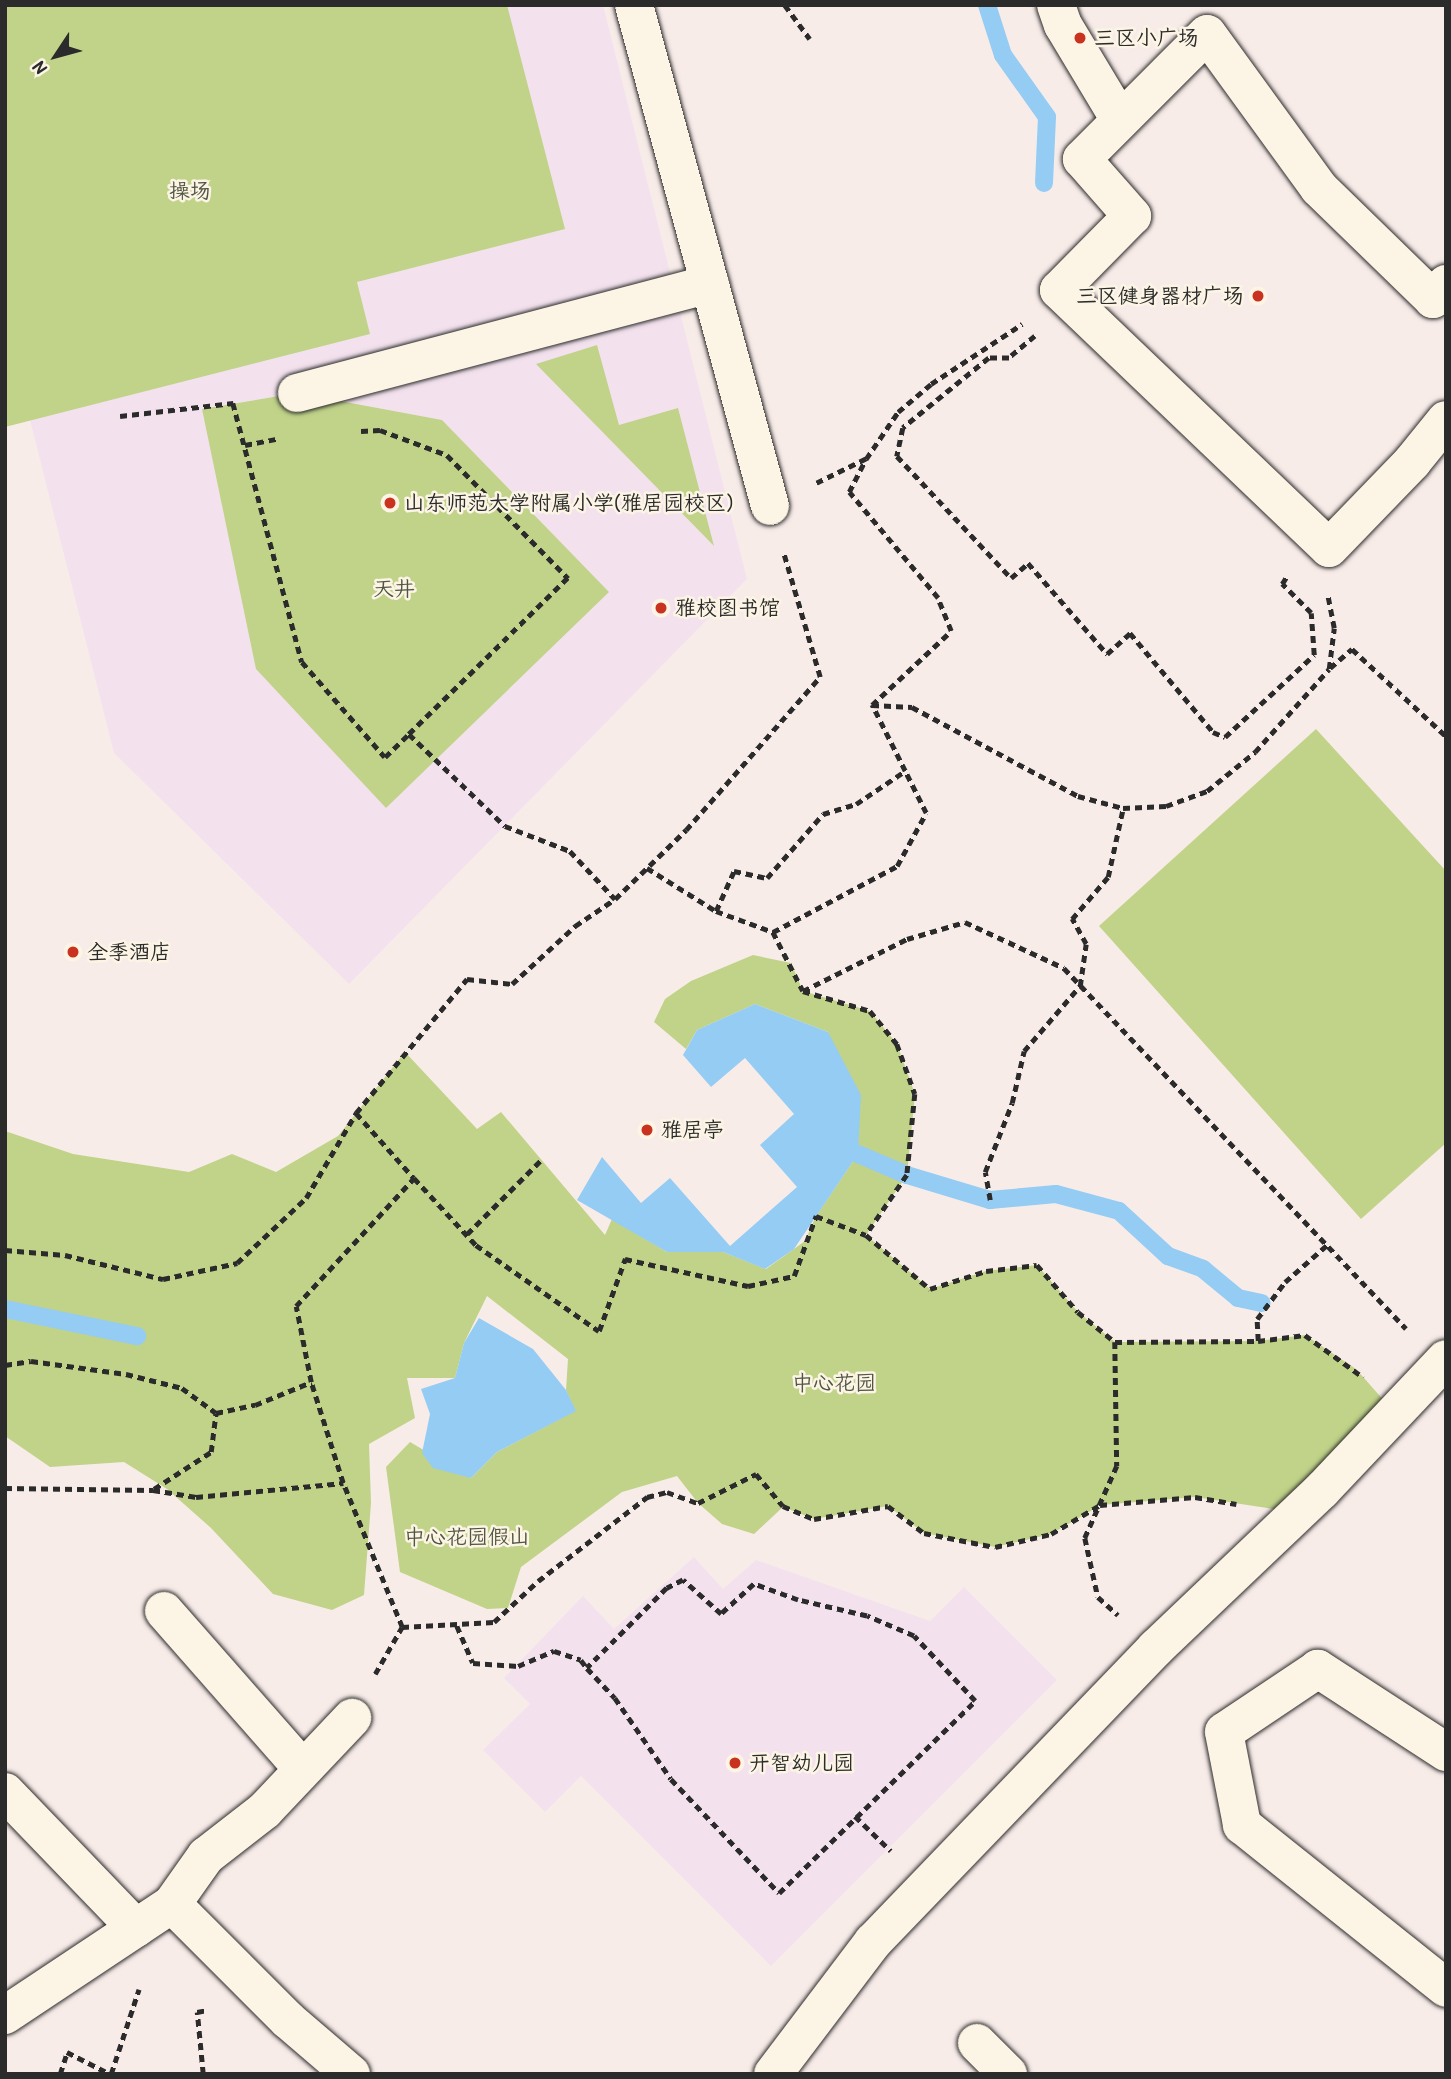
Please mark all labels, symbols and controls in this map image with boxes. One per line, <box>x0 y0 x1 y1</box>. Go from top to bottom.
north arrow <box>21 21 91 91</box>
place label: 三区小广场 <box>1094 25 1199 51</box>
marker: 三区小广场 <box>1072 30 1088 46</box>
text: N <box>26 57 53 80</box>
park label: 操场 <box>169 178 211 204</box>
place label: 三区健身器材广场 <box>1076 283 1244 309</box>
marker: 三区健身器材广场 <box>1250 288 1266 304</box>
place label: 山东师范大学附属小学(雅居园校区) <box>404 490 734 516</box>
marker: 山东师范大学附属小学(雅居园校区) <box>382 495 398 511</box>
park label: 天井 <box>373 576 415 602</box>
place label: 雅校图书馆 <box>675 595 780 621</box>
marker: 雅校图书馆 <box>653 600 669 616</box>
place label: 全季酒店 <box>87 939 171 965</box>
marker: 全季酒店 <box>65 944 81 960</box>
place label: 雅居亭 <box>661 1117 724 1143</box>
marker: 雅居亭 <box>639 1122 655 1138</box>
park label: 中心花园 <box>792 1370 876 1396</box>
park label: 中心花园假山 <box>404 1524 530 1550</box>
place label: 开智幼儿园 <box>749 1750 854 1776</box>
marker: 开智幼儿园 <box>727 1755 743 1771</box>

